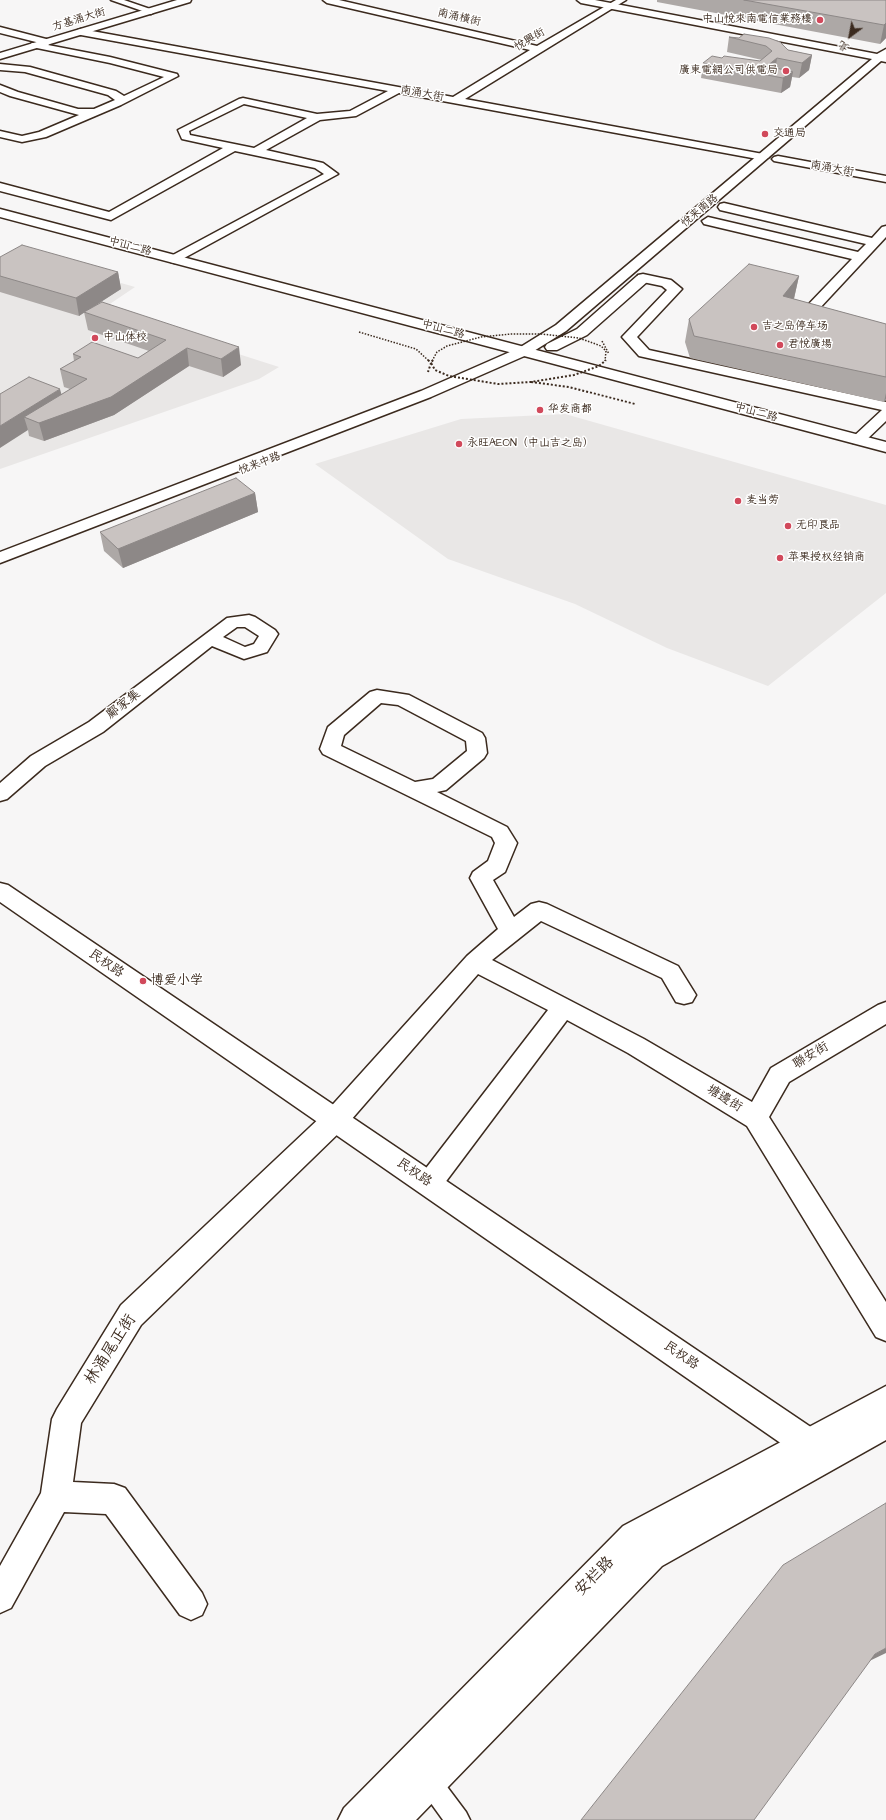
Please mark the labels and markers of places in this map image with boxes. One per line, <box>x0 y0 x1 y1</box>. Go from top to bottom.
place label: 中山悅來南電信業務樓 <box>702 13 812 27</box>
marker: 中山悅來南電信業務樓 <box>815 15 825 25</box>
place label: 廣東電網公司供電局 <box>679 64 778 78</box>
marker: 廣東電網公司供電局 <box>781 66 791 76</box>
place label: 交通局 <box>773 127 806 141</box>
marker: 交通局 <box>760 129 770 139</box>
place label: 吉之岛停车场 <box>762 320 828 334</box>
marker: 吉之岛停车场 <box>749 322 759 332</box>
place label: 中山体校 <box>103 331 147 345</box>
marker: 中山体校 <box>90 333 100 343</box>
place label: 君悅廣場 <box>788 338 832 352</box>
marker: 君悅廣場 <box>775 340 785 350</box>
place label: 华发商都 <box>548 403 592 417</box>
marker: 华发商都 <box>535 405 545 415</box>
place label: 永旺AEON（中山吉之岛） <box>467 437 594 451</box>
marker: 永旺AEON（中山吉之岛） <box>454 439 464 449</box>
place label: 麦当劳 <box>746 494 779 508</box>
marker: 麦当劳 <box>733 496 743 506</box>
place label: 无印良品 <box>796 519 840 533</box>
marker: 无印良品 <box>783 521 793 531</box>
place label: 苹果授权经销商 <box>788 551 865 565</box>
marker: 苹果授权经销商 <box>775 553 785 563</box>
place label: 博爱小学 <box>151 973 203 989</box>
marker: 博爱小学 <box>138 976 148 986</box>

